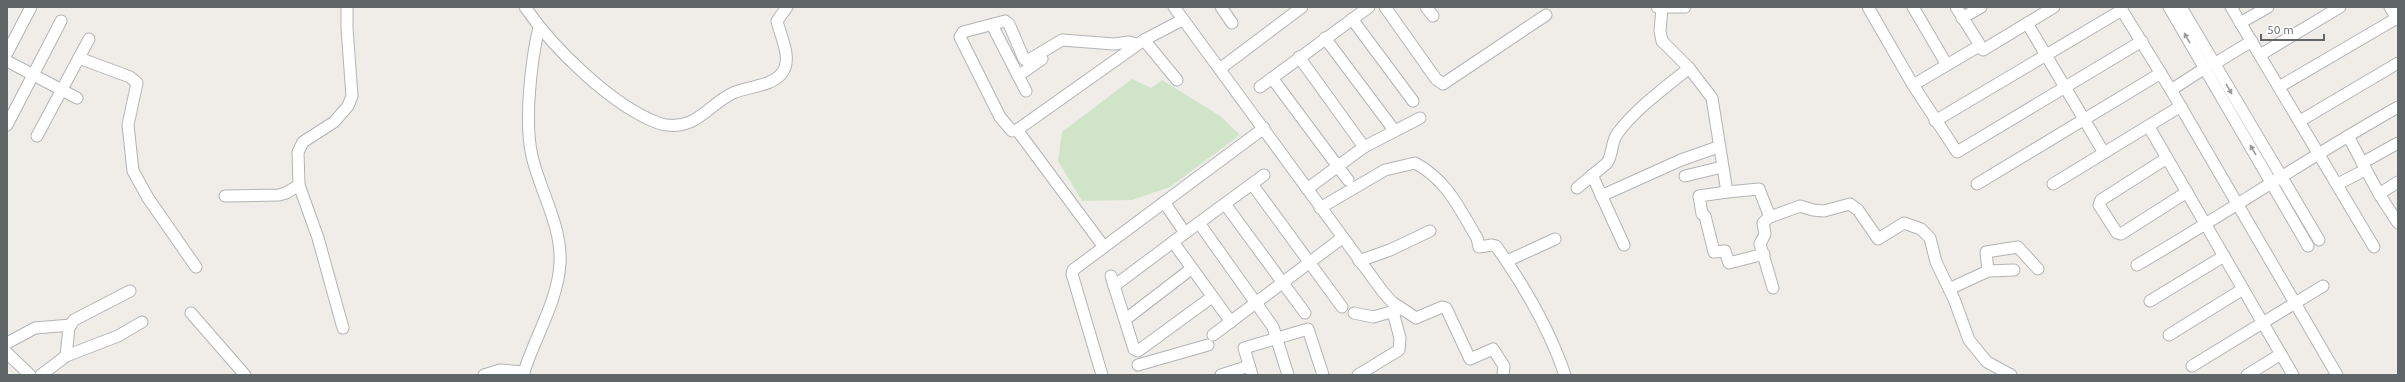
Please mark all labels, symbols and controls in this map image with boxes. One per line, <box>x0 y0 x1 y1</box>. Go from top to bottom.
scale bar <box>2261 16 2324 42</box>
text: 50 m <box>2267 23 2294 36</box>
one-way arrow <box>2184 32 2191 44</box>
one-way arrow <box>2225 83 2232 95</box>
one-way arrow <box>2249 144 2256 156</box>

